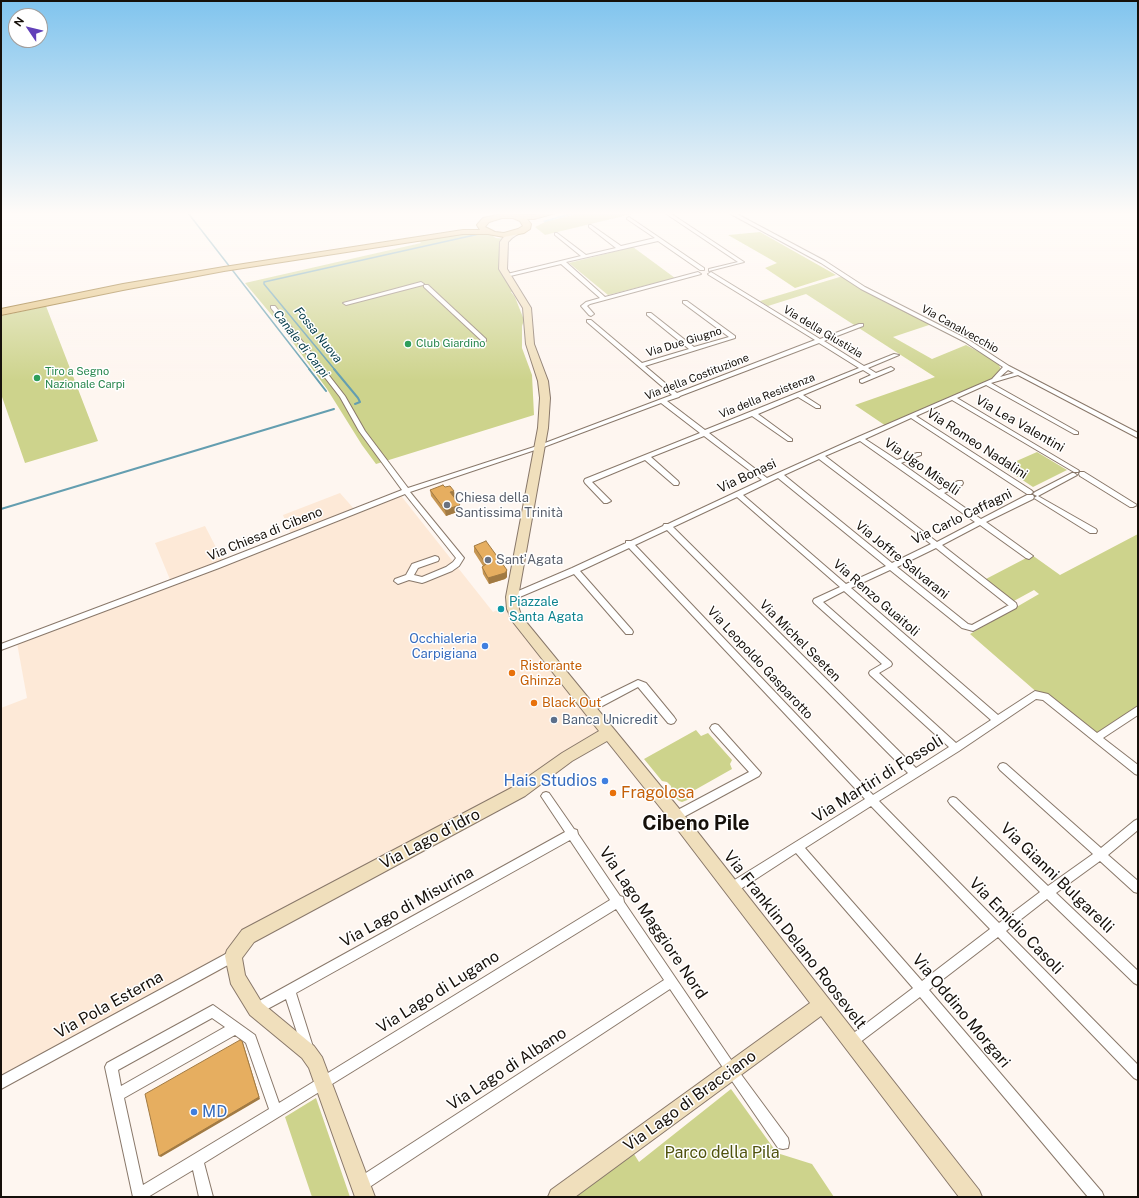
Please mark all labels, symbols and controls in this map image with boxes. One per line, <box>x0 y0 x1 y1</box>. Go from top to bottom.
north arrow <box>8 8 48 48</box>
text: N <box>12 15 26 29</box>
street label: Via Canalvecchio <box>919 302 1001 356</box>
street label: Via della Giustizia <box>781 303 865 361</box>
water label: Fossa Nuova <box>291 304 345 366</box>
water label: Canale di Carpi <box>270 307 332 381</box>
street label: Via Due Giugno <box>645 324 723 360</box>
place label: Club Giardino <box>416 337 485 351</box>
marker: Club Giardino <box>403 339 413 349</box>
street label: Via della Costituzione <box>643 351 751 403</box>
place label: Tiro a Segno Nazionale Carpi <box>45 365 125 391</box>
street label: Via della Resistenza <box>717 371 817 421</box>
marker: Tiro a Segno Nazionale Carpi <box>32 373 42 383</box>
street label: Via Lea Valentini <box>973 392 1067 456</box>
street label: Via Romeo Nadalini <box>924 406 1030 482</box>
street label: Via Ugo Miselli <box>881 435 963 499</box>
street label: Via Bonasi <box>715 456 779 496</box>
street label: Via Carlo Caffagni <box>909 486 1015 548</box>
place label: Chiesa della Santissima Trinità <box>455 490 563 521</box>
marker: Chiesa della Santissima Trinità <box>442 500 452 510</box>
street label: Via Chiesa di Cibeno <box>205 504 325 564</box>
street label: Via Joffre Salvarani <box>852 517 952 603</box>
place label: Sant'Agata <box>496 552 563 568</box>
marker: Sant'Agata <box>483 555 493 565</box>
street label: Via Renzo Guaitoli <box>830 556 922 640</box>
place label: Piazzale Santa Agata <box>509 594 583 625</box>
street label: Via Michel Seeten <box>756 597 844 685</box>
marker: Piazzale Santa Agata <box>496 604 506 614</box>
street label: Via Leopoldo Gasparotto <box>704 604 816 722</box>
place label: Occhialeria Carpigiana <box>409 631 477 662</box>
marker: Occhialeria Carpigiana <box>480 641 490 651</box>
place label: Ristorante Ghinza <box>520 658 582 689</box>
marker: Ristorante Ghinza <box>507 668 517 678</box>
place label: Black Out <box>542 695 601 711</box>
marker: Black Out <box>529 698 539 708</box>
place label: Banca Unicredit <box>562 712 658 728</box>
marker: Banca Unicredit <box>549 715 559 725</box>
street label: Via Martiri di Fossoli <box>809 731 947 827</box>
place label: Hais Studios <box>503 771 597 791</box>
marker: Hais Studios <box>600 776 610 786</box>
place label: Fragolosa <box>621 783 694 803</box>
marker: Fragolosa <box>608 788 618 798</box>
street label: Via Lago d'Idro <box>377 805 483 873</box>
district label: Cibeno Pile <box>642 812 750 836</box>
street label: Via Gianni Bulgarelli <box>996 819 1118 937</box>
street label: Via Lago Maggiore Nord <box>595 843 711 1003</box>
street label: Via Franklin Delano Roosevelt <box>719 847 871 1033</box>
street label: Via Lago di Misurina <box>337 862 477 952</box>
street label: Via Emidio Casoli <box>965 874 1067 978</box>
street label: Via Lago di Lugano <box>373 947 503 1037</box>
street label: Via Oddino Morgari <box>908 950 1014 1072</box>
street label: Via Pola Esterna <box>51 967 167 1043</box>
street label: Via Lago di Albano <box>444 1023 570 1115</box>
street label: Via Lago di Bracciano <box>620 1046 760 1156</box>
place label: MD <box>202 1102 227 1122</box>
marker: MD <box>189 1107 199 1117</box>
park label: Parco della Pila <box>664 1143 780 1163</box>

